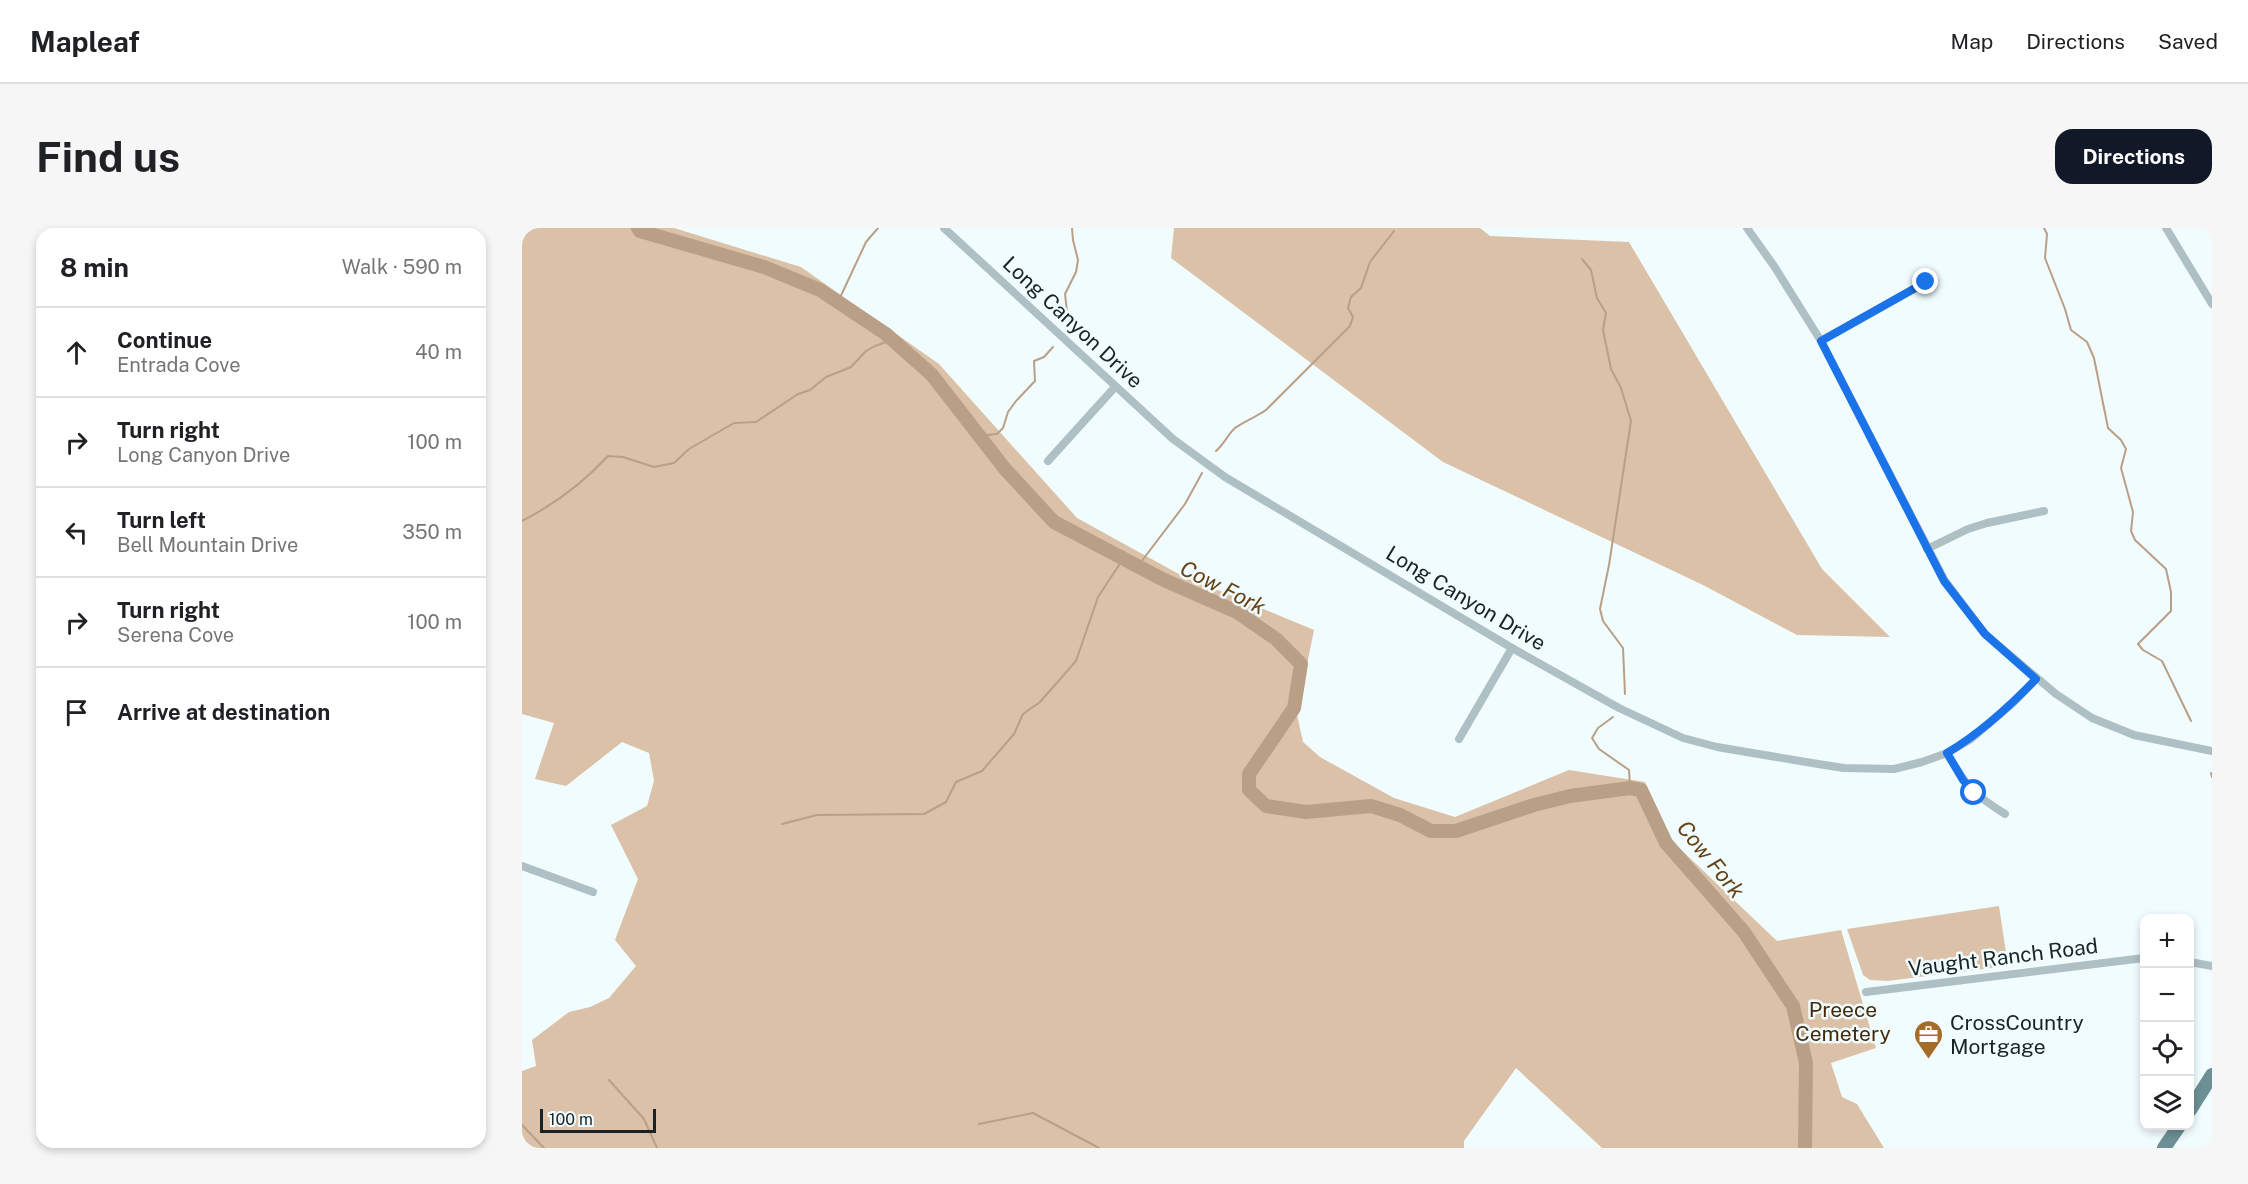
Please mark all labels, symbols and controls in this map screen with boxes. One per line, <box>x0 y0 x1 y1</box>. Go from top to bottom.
text: Mapleaf <box>30 25 140 58</box>
text: Map <box>1951 29 1993 54</box>
text: Directions <box>2026 29 2125 54</box>
text: Saved <box>2158 29 2218 54</box>
button: Directions <box>2055 129 2212 184</box>
text: Find us <box>36 132 180 181</box>
street label: Long Canyon Drive <box>998 251 1148 393</box>
text: 8 min <box>60 252 129 283</box>
text: Walk · 590 m <box>342 255 462 279</box>
route end <box>1912 268 1938 294</box>
text: Continue <box>117 327 212 353</box>
icon: ahead <box>60 336 93 369</box>
text: 40 m <box>415 340 462 364</box>
text: Entrada Cove <box>117 353 240 377</box>
text: Turn right <box>117 417 220 443</box>
icon: right <box>60 426 93 459</box>
text: 100 m <box>407 430 462 454</box>
text: Long Canyon Drive <box>117 443 290 467</box>
text: Turn left <box>117 507 206 533</box>
icon: left <box>60 516 93 549</box>
text: 350 m <box>402 520 462 544</box>
text: Bell Mountain Drive <box>117 533 298 557</box>
street label: Long Canyon Drive <box>1382 540 1550 656</box>
water label: Cow Fork <box>1176 554 1270 620</box>
text: Turn right <box>117 597 220 623</box>
icon: right <box>60 606 93 639</box>
text: 100 m <box>407 610 462 634</box>
text: Serena Cove <box>117 623 234 647</box>
icon: arrive <box>60 696 93 729</box>
text: Arrive at destination <box>117 699 330 725</box>
route start <box>1960 779 1986 805</box>
water label: Cow Fork <box>1672 815 1750 903</box>
map controls <box>2140 914 2194 1130</box>
button: + <box>2140 914 2194 968</box>
street label: Vaught Ranch Road <box>1907 933 2099 981</box>
button: − <box>2140 968 2194 1022</box>
park label: Preece Cemetery <box>1795 997 1891 1046</box>
place label: CrossCountry Mortgage <box>1950 1010 2084 1059</box>
office icon: CrossCountry Mortgage <box>1913 1018 1945 1060</box>
button: locate <box>2140 1022 2194 1076</box>
button: layers <box>2140 1076 2194 1130</box>
scale bar <box>540 1106 656 1134</box>
text: 100 m <box>549 1110 593 1129</box>

